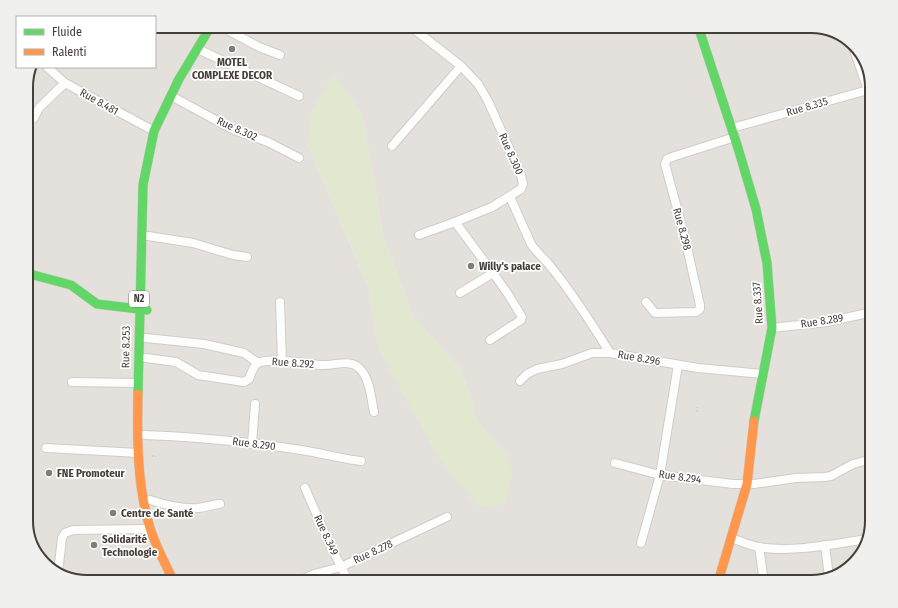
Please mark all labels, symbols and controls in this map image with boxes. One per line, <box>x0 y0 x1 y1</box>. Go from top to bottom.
legend <box>16 16 156 68</box>
text: Fluide <box>52 25 82 39</box>
marker: MOTEL COMPLEXE DECOR <box>227 44 237 54</box>
text: Ralenti <box>52 45 87 59</box>
place label: MOTEL COMPLEXE DECOR <box>192 56 273 82</box>
street label: Rue 8.481 <box>77 86 121 118</box>
street label: Rue 8.335 <box>785 95 829 119</box>
street label: Rue 8.302 <box>215 114 259 144</box>
street label: Rue 8.300 <box>496 131 526 177</box>
street label: Rue 8.298 <box>670 206 694 252</box>
place label: Willy's palace <box>479 260 541 273</box>
marker: Willy's palace <box>466 261 476 271</box>
street label: Rue 8.337 <box>750 281 766 324</box>
road number: N2 <box>129 291 149 307</box>
street label: Rue 8.289 <box>800 311 844 331</box>
street label: Rue 8.253 <box>119 326 133 368</box>
street label: Rue 8.296 <box>617 348 662 368</box>
street label: Rue 8.292 <box>271 355 315 371</box>
street label: Rue 8.290 <box>232 435 277 453</box>
place label: FNE Promoteur <box>57 467 126 480</box>
marker: FNE Promoteur <box>44 468 54 478</box>
street label: Rue 8.294 <box>658 468 703 487</box>
place label: Centre de Santé <box>121 507 194 520</box>
marker: Centre de Santé <box>108 508 118 518</box>
street label: Rue 8.349 <box>311 513 341 557</box>
place label: Solidarité Technologie <box>102 533 158 559</box>
street label: Rue 8.278 <box>351 537 395 567</box>
marker: Solidarité Technologie <box>89 540 99 550</box>

